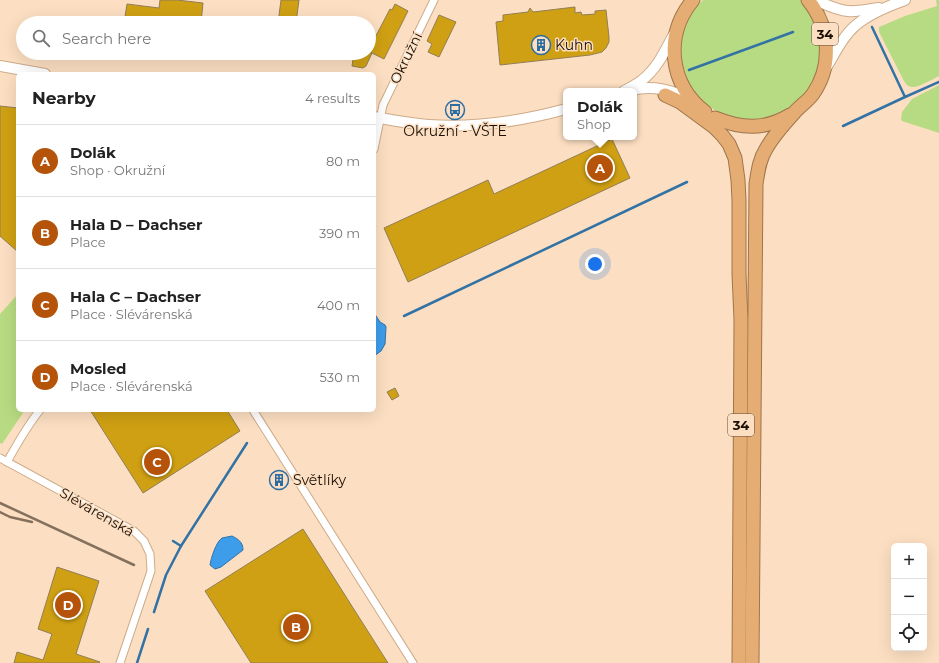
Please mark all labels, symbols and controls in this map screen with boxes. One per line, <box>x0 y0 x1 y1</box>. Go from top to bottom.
search box <box>16 16 376 60</box>
road number: 34 <box>812 23 838 45</box>
icon: search <box>30 27 52 49</box>
street label: Okružní <box>386 28 427 87</box>
text: Search here <box>62 29 151 48</box>
building icon: Kuhn <box>530 34 552 56</box>
place label: Kuhn <box>555 36 593 54</box>
text: Nearby <box>32 88 96 108</box>
popup <box>563 88 637 140</box>
text: 4 results <box>305 90 360 106</box>
text: Dolák <box>577 97 623 116</box>
bus stop icon: Okružní - VŠTE <box>444 99 466 121</box>
text: Shop <box>577 116 611 132</box>
place label: Okružní - VŠTE <box>403 122 507 140</box>
text: Dolák <box>70 143 116 162</box>
text: A <box>40 153 50 169</box>
text: 80 m <box>326 153 360 169</box>
pin: A <box>587 153 613 183</box>
text: Shop · Okružní <box>70 162 165 178</box>
text: Hala D – Dachser <box>70 215 203 234</box>
text: B <box>40 225 50 241</box>
text: 390 m <box>319 225 360 241</box>
text: Place <box>70 234 106 250</box>
your location <box>585 254 605 274</box>
text: Hala C – Dachser <box>70 287 201 306</box>
text: C <box>40 297 50 313</box>
text: 400 m <box>317 297 360 313</box>
text: Place · Slévárenská <box>70 306 193 322</box>
text: Mosled <box>70 359 126 378</box>
text: D <box>40 369 50 385</box>
text: 530 m <box>320 369 360 385</box>
text: Place · Slévárenská <box>70 378 193 394</box>
road number: 34 <box>728 414 754 436</box>
pin: C <box>144 447 170 477</box>
building icon: Světlíky <box>268 469 290 491</box>
place label: Světlíky <box>293 471 347 489</box>
street label: Slévárenská <box>57 483 137 541</box>
map controls <box>891 543 927 651</box>
button: + <box>891 543 927 579</box>
button: − <box>891 579 927 615</box>
pin: D <box>55 590 81 620</box>
pin: B <box>283 612 309 642</box>
button: locate <box>891 615 927 651</box>

